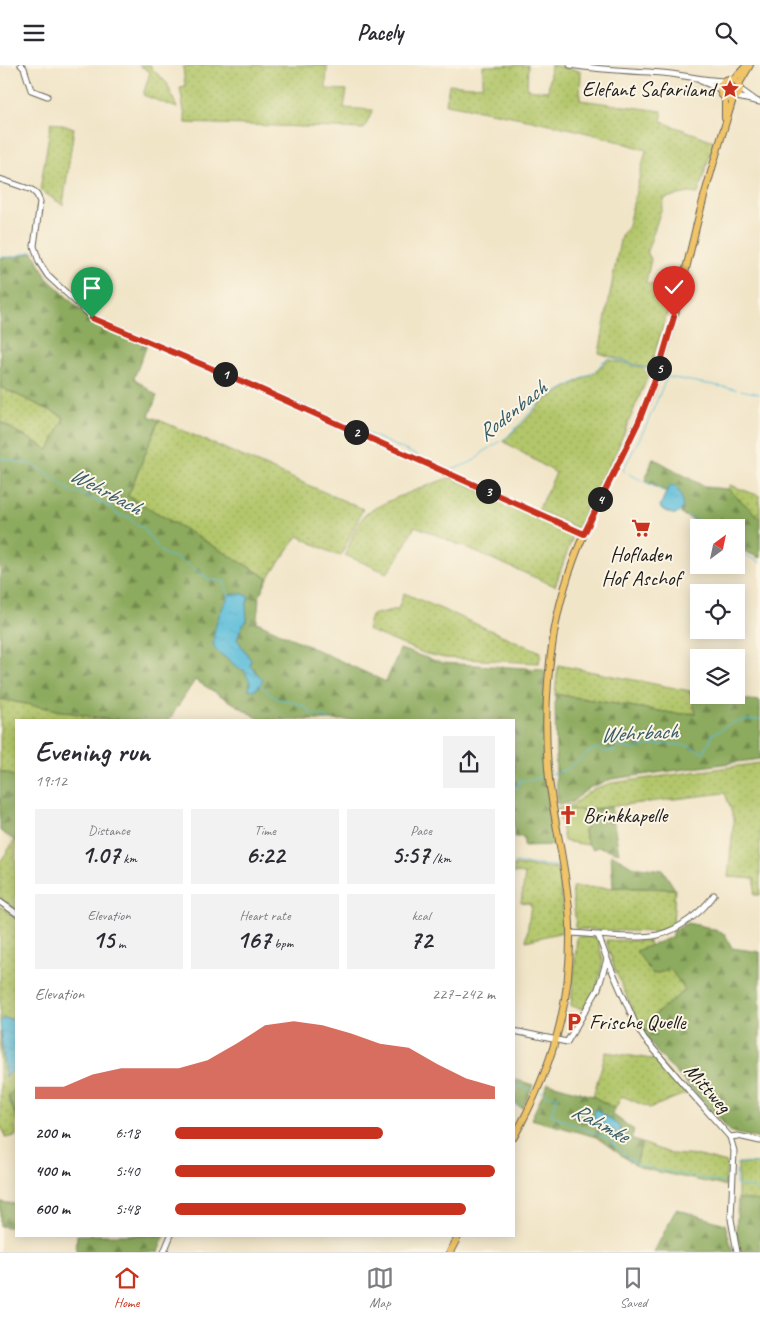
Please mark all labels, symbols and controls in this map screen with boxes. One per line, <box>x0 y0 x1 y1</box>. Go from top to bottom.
icon: menu <box>20 19 48 47</box>
text: Pacely <box>357 19 403 47</box>
icon: search <box>712 19 740 47</box>
place label: Elefant Safariland <box>582 76 718 102</box>
place icon: Elefant Safariland <box>719 78 741 100</box>
pin <box>653 266 695 317</box>
pin <box>71 267 113 318</box>
icon: check <box>660 273 688 301</box>
icon: arrive <box>78 274 106 302</box>
pin: 5 <box>646 355 672 381</box>
text: 5 <box>656 360 663 377</box>
pin: 1 <box>212 361 238 387</box>
text: 1 <box>222 366 229 383</box>
water label: Rodenbach <box>472 373 554 448</box>
pin: 2 <box>344 419 368 445</box>
text: 2 <box>353 424 360 441</box>
water label: Wehrbach <box>65 460 149 523</box>
pin: 3 <box>476 479 500 503</box>
text: 3 <box>485 483 492 500</box>
pin: 4 <box>588 487 612 511</box>
text: 4 <box>597 491 604 508</box>
supermarket icon: Hofladen Hof Aschof <box>630 517 652 539</box>
north arrow <box>690 519 745 574</box>
map controls <box>690 519 745 704</box>
place label: Hofladen Hof Aschof <box>601 541 685 591</box>
button: locate <box>690 584 745 639</box>
button: layers <box>690 649 745 704</box>
water label: Wehrbach <box>600 717 680 749</box>
text: Evening run <box>35 734 150 769</box>
button: share <box>443 736 495 788</box>
text: 19:12 <box>35 771 67 791</box>
place label: Brinkkapelle <box>583 802 670 828</box>
church icon: Brinkkapelle <box>557 804 579 826</box>
text: Distance <box>88 822 130 839</box>
text: Time <box>254 822 276 839</box>
text: Pace <box>410 822 432 839</box>
text: 1.07 <box>81 839 120 871</box>
text: 6:22 <box>245 839 285 871</box>
text: 5:57 <box>391 839 429 871</box>
text: km <box>120 850 137 867</box>
text: /km <box>429 850 451 867</box>
text: Elevation <box>87 907 131 924</box>
text: Heart rate <box>239 907 291 924</box>
text: kcal <box>412 907 430 924</box>
text: 15 <box>92 924 114 956</box>
text: 167 <box>237 924 271 956</box>
text: 72 <box>410 924 432 956</box>
text: m <box>114 935 126 952</box>
text: bpm <box>271 935 293 952</box>
text: Elevation <box>35 984 84 1004</box>
text: 227–242 m <box>432 984 495 1004</box>
place label: Frische Quelle <box>589 1009 687 1035</box>
parking icon: Frische Quelle <box>563 1011 585 1033</box>
street label: Mittweg <box>679 1058 738 1120</box>
water label: Rahmke <box>567 1097 636 1151</box>
text: 200 m <box>35 1123 70 1143</box>
text: 6:18 <box>115 1123 140 1143</box>
text: 400 m <box>35 1161 70 1181</box>
text: 5:40 <box>115 1161 140 1181</box>
text: 600 m <box>35 1199 70 1219</box>
text: 5:48 <box>115 1199 140 1219</box>
tab: Home <box>113 1264 141 1311</box>
tab: Map <box>366 1264 394 1311</box>
tab: Saved <box>619 1264 647 1311</box>

